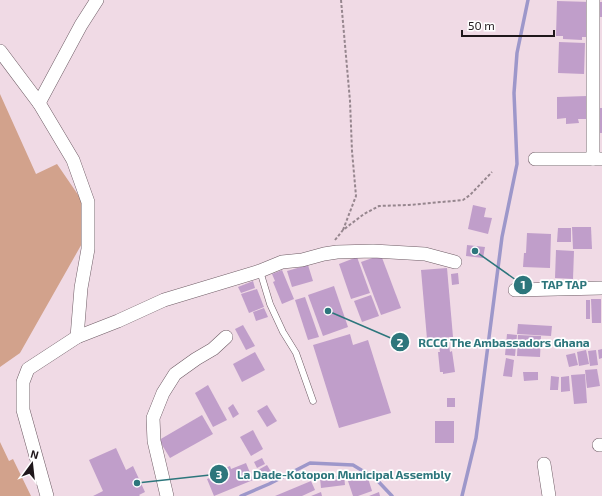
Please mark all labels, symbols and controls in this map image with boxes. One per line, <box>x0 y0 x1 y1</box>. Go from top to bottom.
scale bar <box>462 12 554 38</box>
text: 50 m <box>468 18 495 32</box>
callout: TAP TAP <box>513 273 596 297</box>
text: 1 <box>520 277 526 291</box>
text: TAP TAP <box>541 277 587 291</box>
callout: RCCG The Ambassadors Ghana <box>390 330 598 354</box>
text: 2 <box>397 335 404 349</box>
text: RCCG The Ambassadors Ghana <box>418 335 590 349</box>
north arrow <box>12 444 52 484</box>
text: N <box>29 447 40 461</box>
callout: La Dade-Kotopon Municipal Assembly <box>209 462 460 486</box>
text: 3 <box>216 467 223 481</box>
text: La Dade-Kotopon Municipal Assembly <box>237 467 451 482</box>

